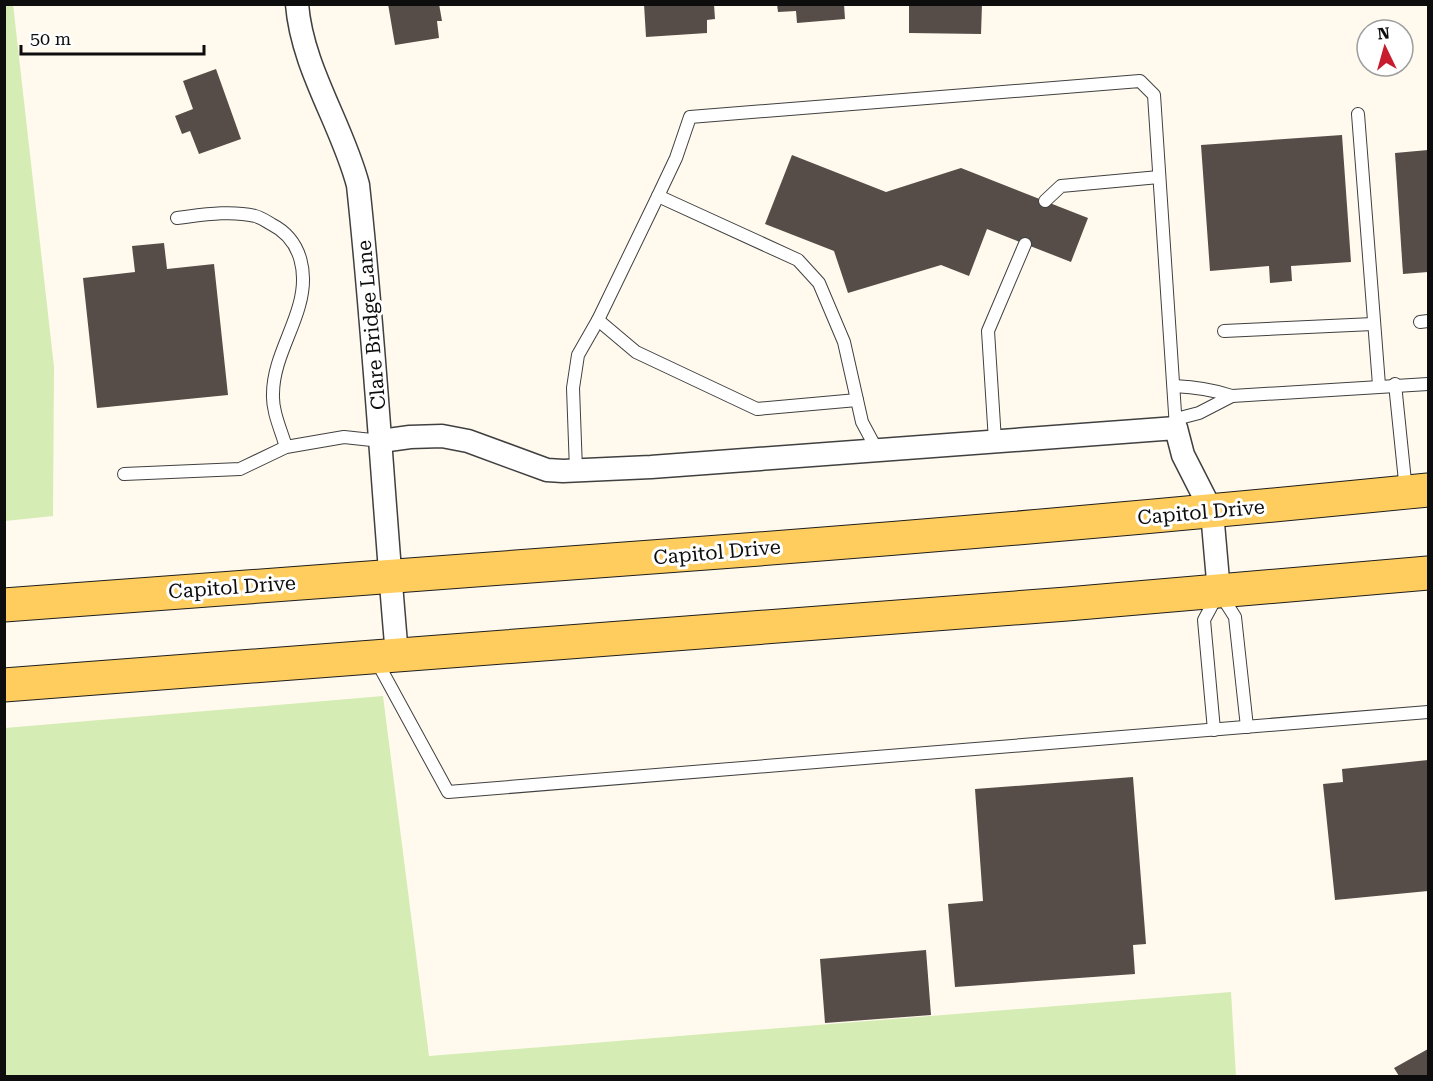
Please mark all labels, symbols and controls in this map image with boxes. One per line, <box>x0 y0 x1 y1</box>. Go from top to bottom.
scale bar <box>21 18 204 56</box>
north arrow <box>1355 18 1415 78</box>
text: N <box>1377 24 1391 44</box>
text: 50 m <box>30 28 71 49</box>
street label: Clare Bridge Lane <box>352 239 390 411</box>
street label: Capitol Drive <box>1136 494 1266 530</box>
street label: Capitol Drive <box>652 534 782 570</box>
street label: Capitol Drive <box>167 571 297 603</box>

